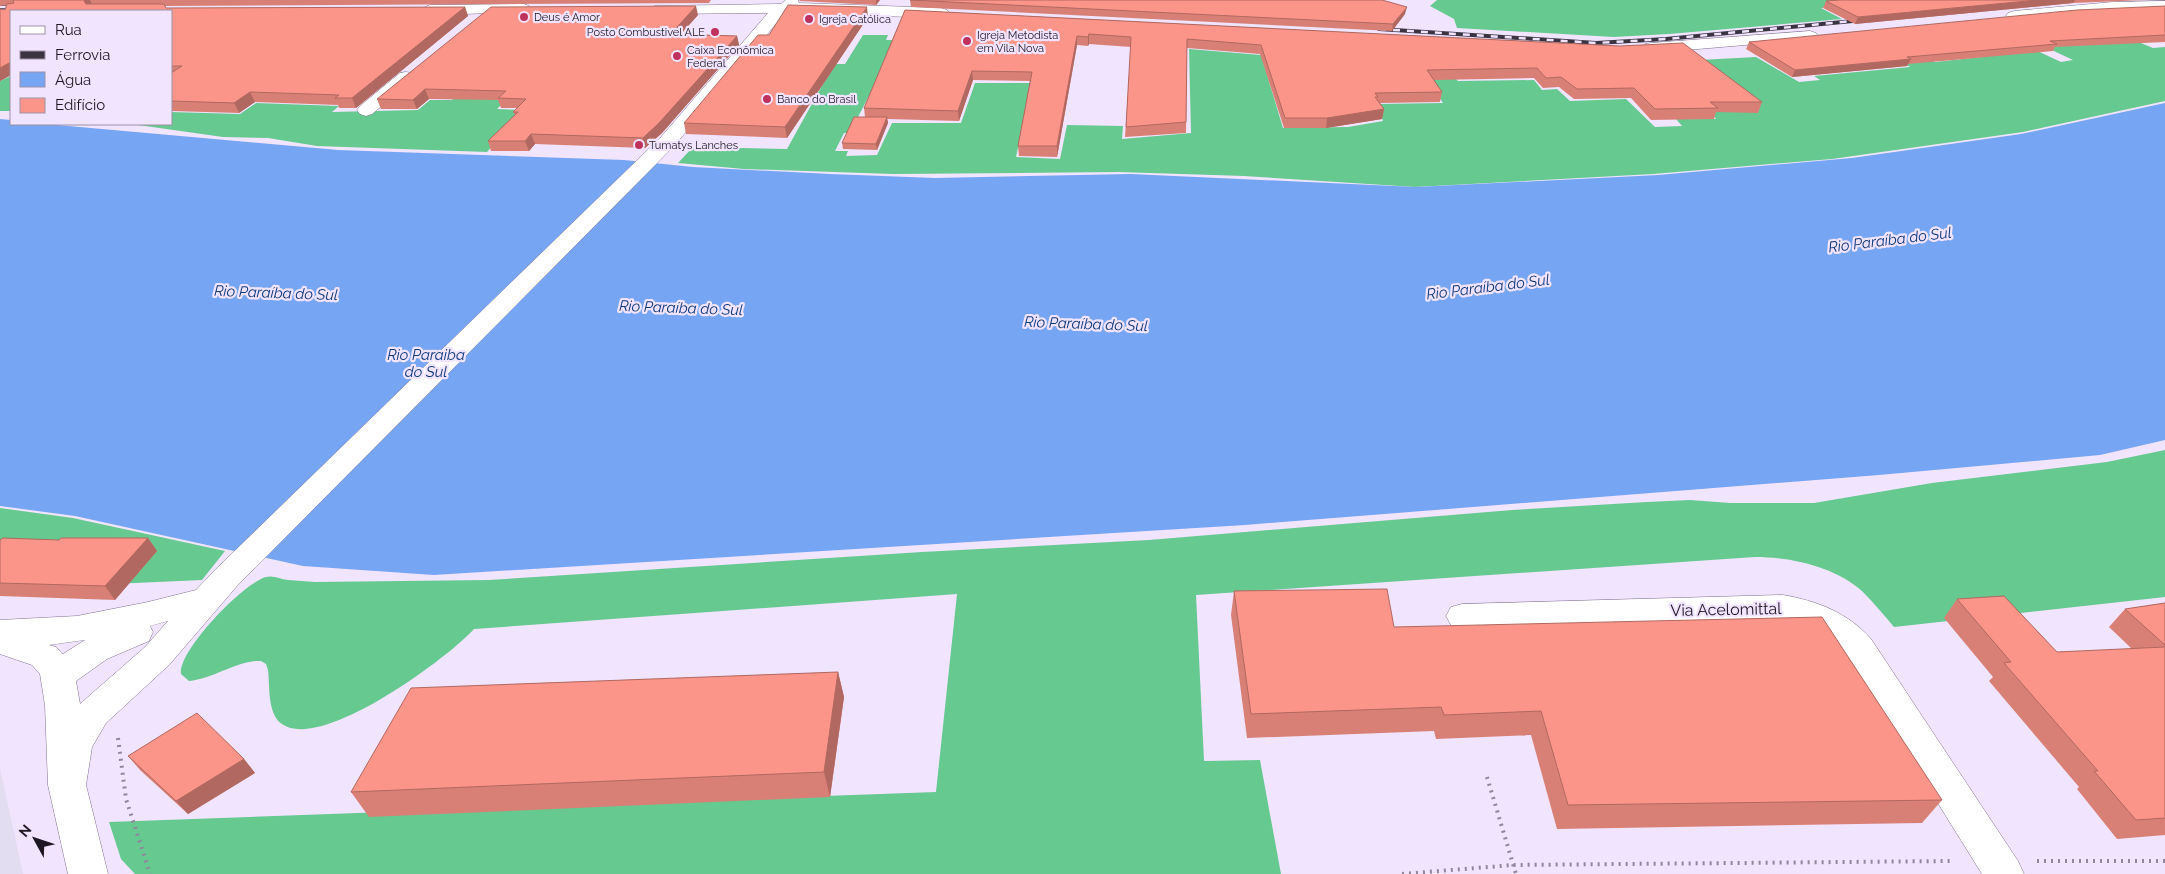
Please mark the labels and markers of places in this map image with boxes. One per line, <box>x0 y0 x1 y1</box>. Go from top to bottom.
marker: Deus é Amor <box>518 11 530 23</box>
place label: Deus é Amor <box>534 11 600 24</box>
marker: Igreja Católica <box>803 13 815 25</box>
place label: Igreja Católica <box>819 13 891 26</box>
place label: Posto Combustivel ALE <box>587 26 705 39</box>
marker: Posto Combustivel ALE <box>709 26 721 38</box>
place label: Igreja Metodista em Vila Nova <box>977 29 1058 55</box>
marker: Igreja Metodista em Vila Nova <box>961 35 973 47</box>
place label: Caixa Econômica Federal <box>687 44 774 70</box>
marker: Caixa Econômica Federal <box>671 50 683 62</box>
marker: Banco do Brasil <box>761 93 773 105</box>
place label: Banco do Brasil <box>777 93 856 106</box>
marker: Tumatys Lanches <box>633 139 645 151</box>
place label: Tumatys Lanches <box>649 139 738 152</box>

